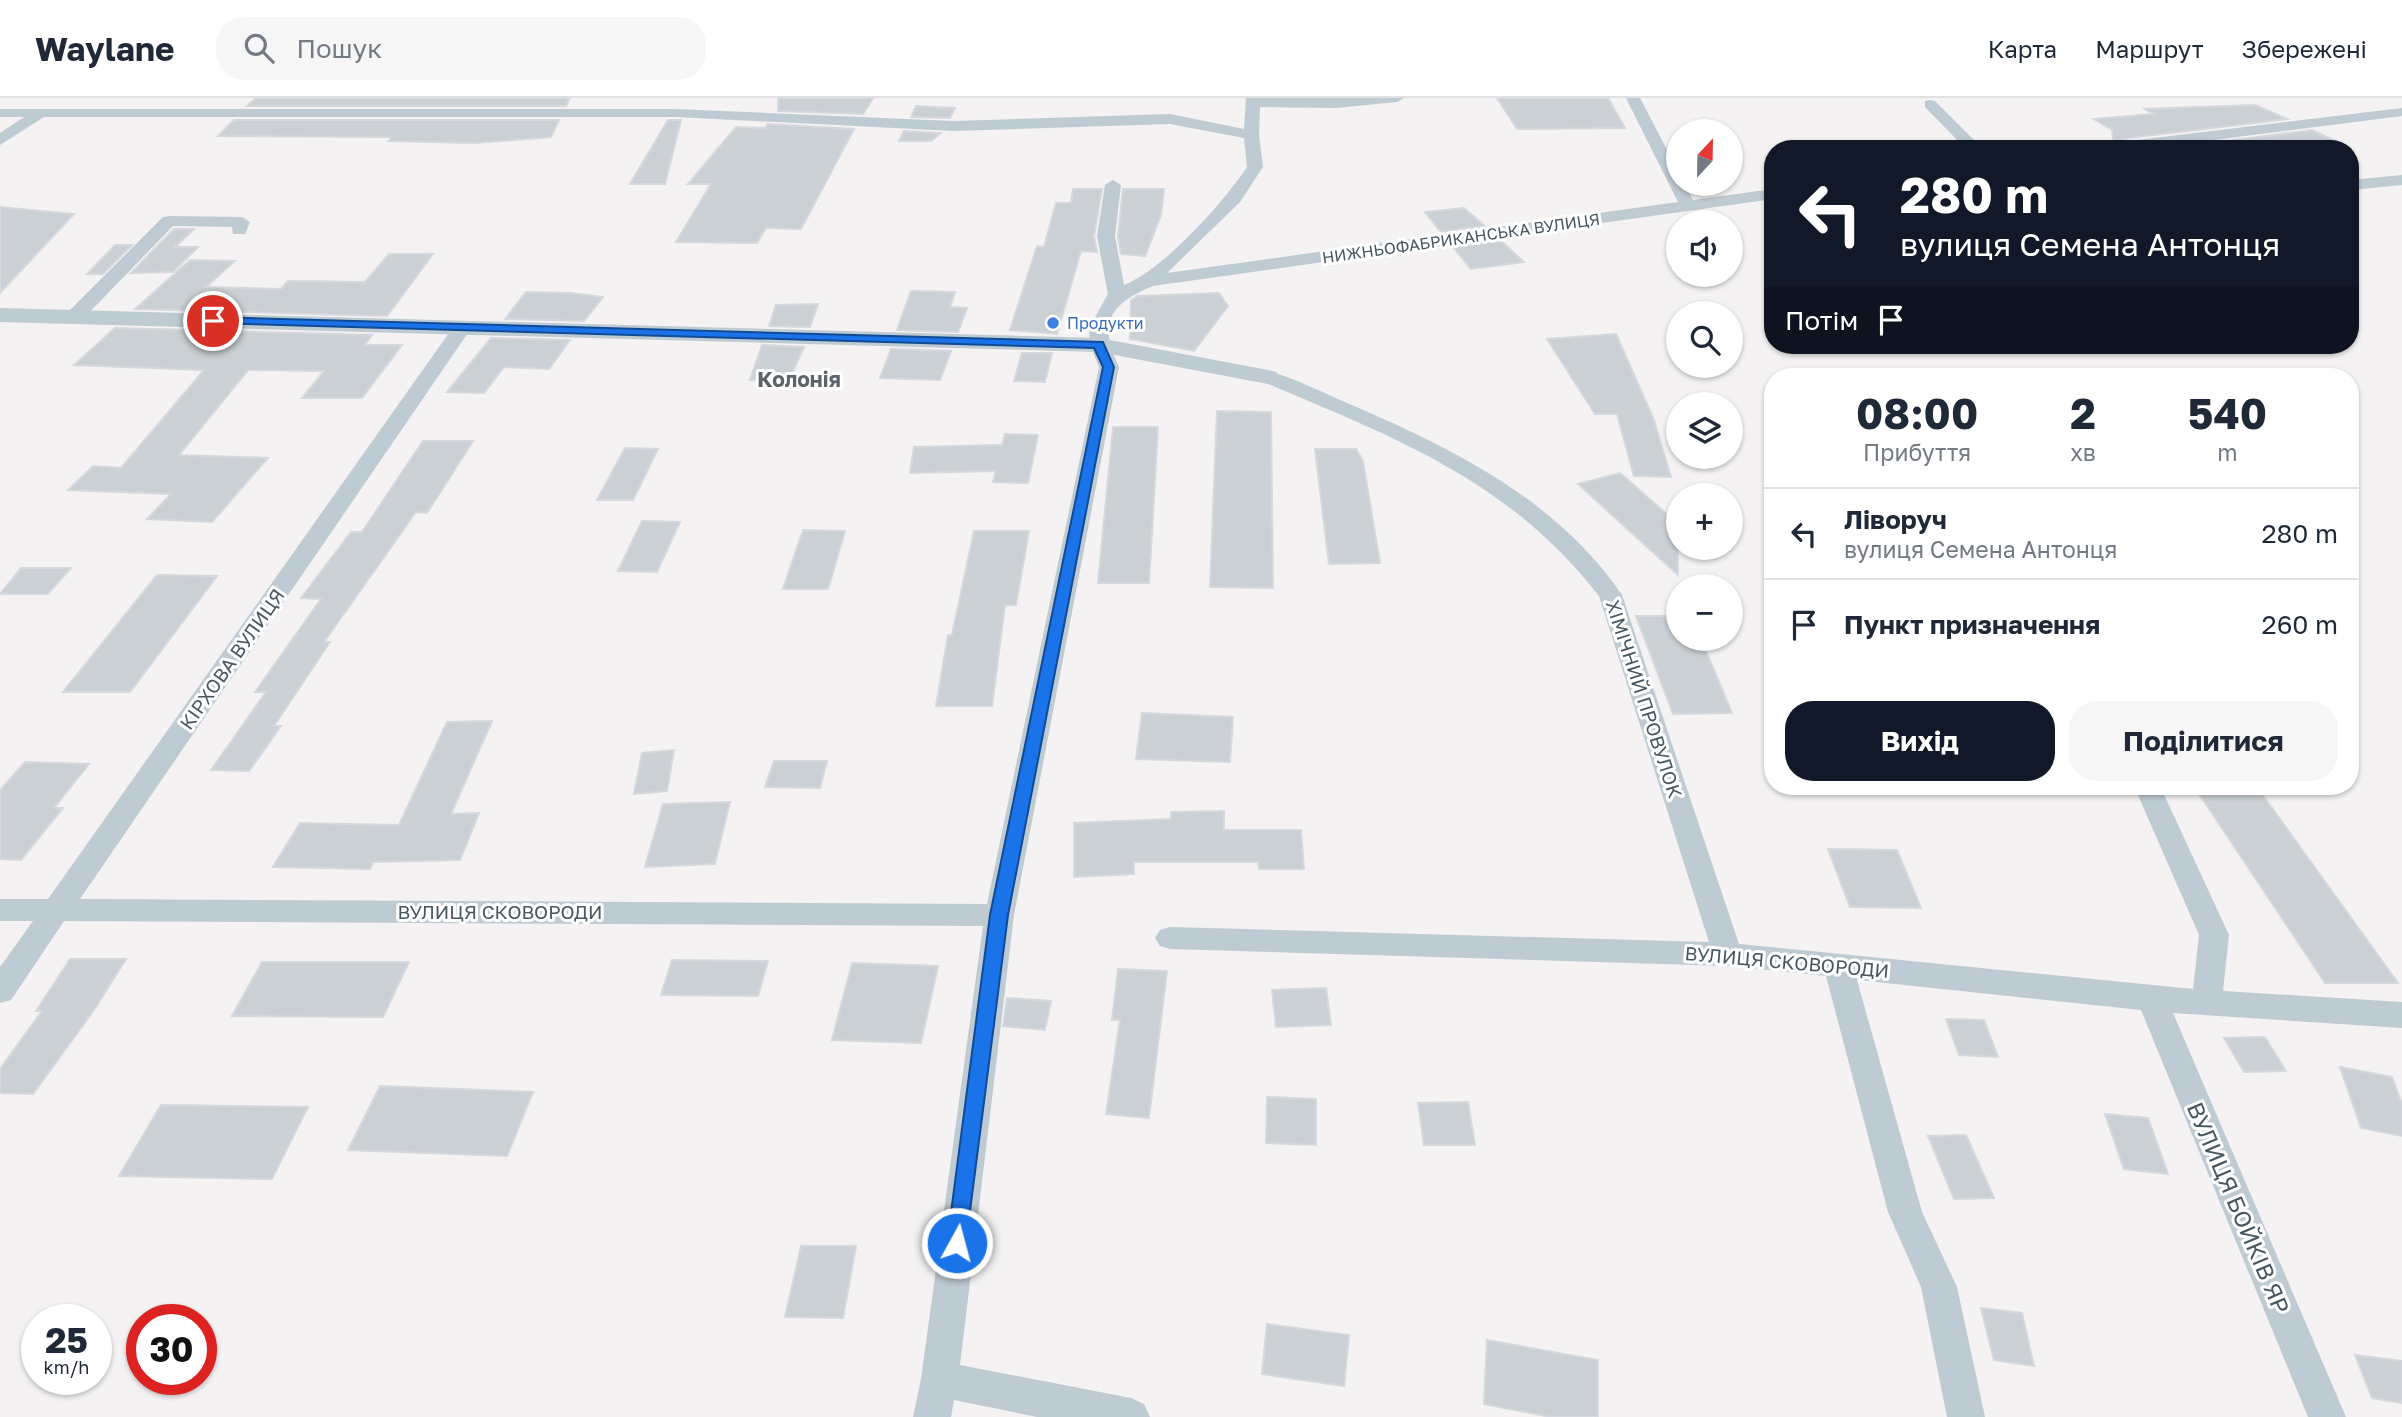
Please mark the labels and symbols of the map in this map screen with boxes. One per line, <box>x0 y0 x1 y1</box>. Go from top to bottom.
north arrow <box>1666 119 1743 196</box>
street label: НИЖНЬОФАБРИКАНСЬКА ВУЛИЦЯ <box>1321 209 1601 267</box>
pin <box>183 291 243 351</box>
place label: Продукти <box>1067 313 1144 333</box>
marker: Продукти <box>1045 315 1061 331</box>
district label: Колонія <box>757 366 841 392</box>
street label: КІРХОВА ВУЛИЦЯ <box>174 584 289 734</box>
street label: ХІМІЧНИЙ ПРОВУЛОК <box>1602 597 1687 801</box>
street label: ВУЛИЦЯ СКОВОРОДИ <box>398 900 602 923</box>
street label: ВУЛИЦЯ СКОВОРОДИ <box>1684 941 1890 982</box>
street label: ВУЛИЦЯ БОЙКІВ ЯР <box>2182 1098 2296 1317</box>
position arrow <box>920 1206 994 1280</box>
speed limit sign: 30 <box>126 1304 217 1395</box>

